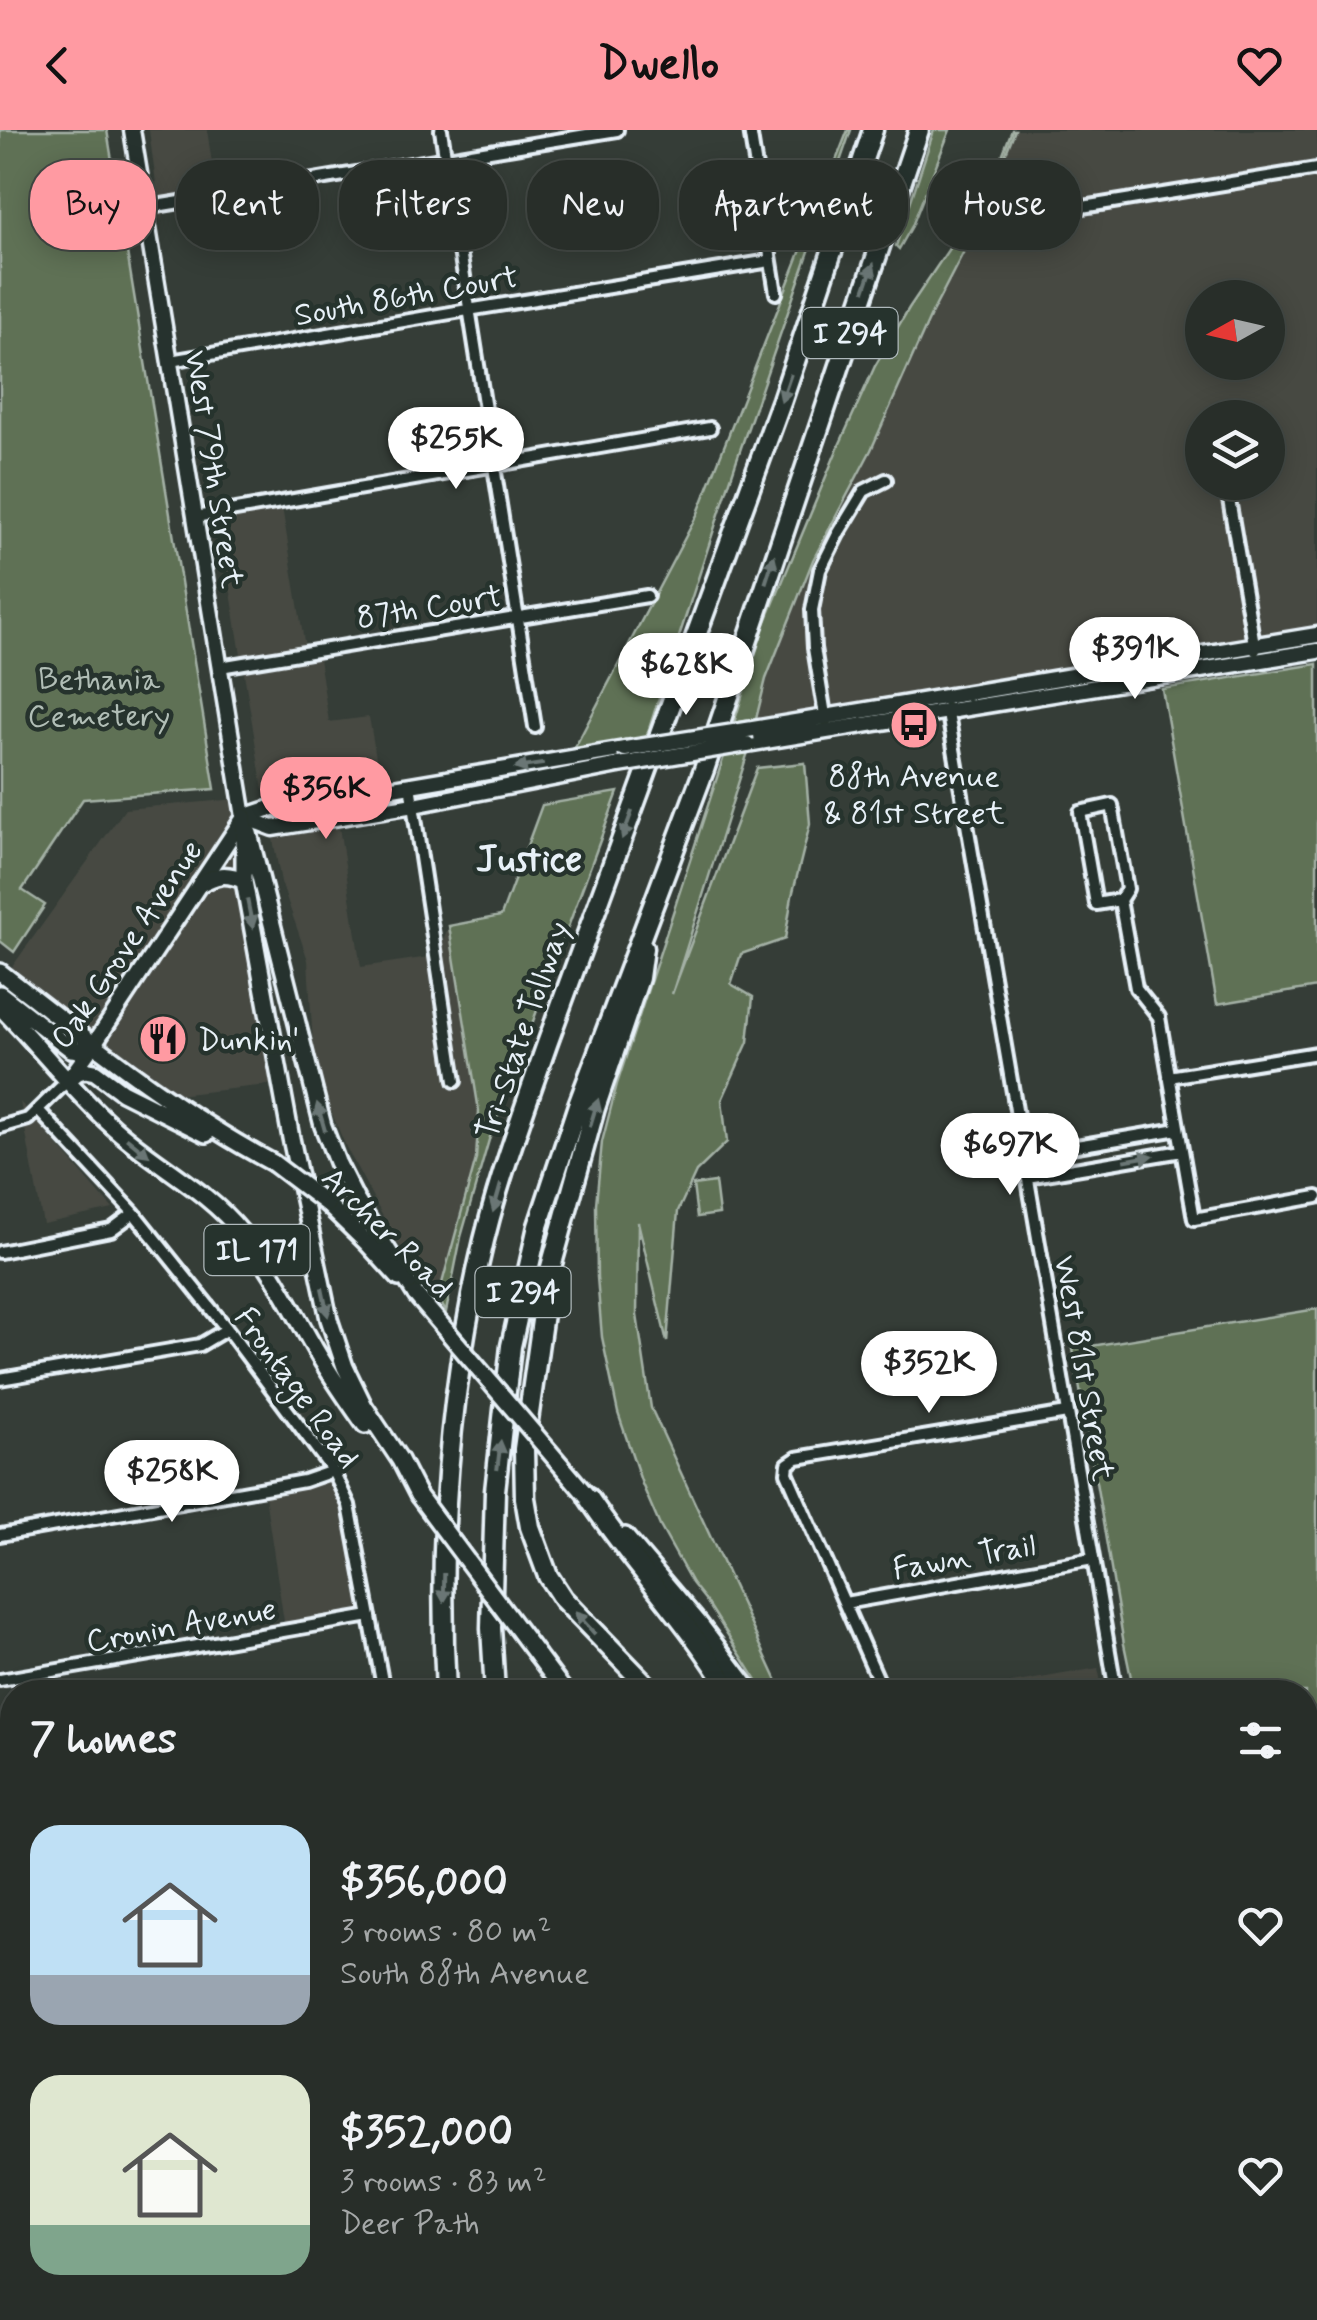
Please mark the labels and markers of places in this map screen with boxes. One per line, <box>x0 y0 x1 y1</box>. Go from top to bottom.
pin: $255K <box>386 407 526 492</box>
pin: $391K <box>1065 617 1205 702</box>
pin: $628K <box>616 633 756 718</box>
bus stop icon: 88th Avenue & 81st Street <box>888 699 940 751</box>
place label: 88th Avenue & 81st Street <box>823 756 1005 835</box>
pin: $356K <box>256 757 396 842</box>
restaurant icon: Dunkin' <box>137 1013 189 1065</box>
place label: Dunkin' <box>198 1020 300 1062</box>
pin: $697K <box>940 1113 1080 1198</box>
pin: $352K <box>859 1331 999 1416</box>
pin: $258K <box>102 1440 242 1525</box>

